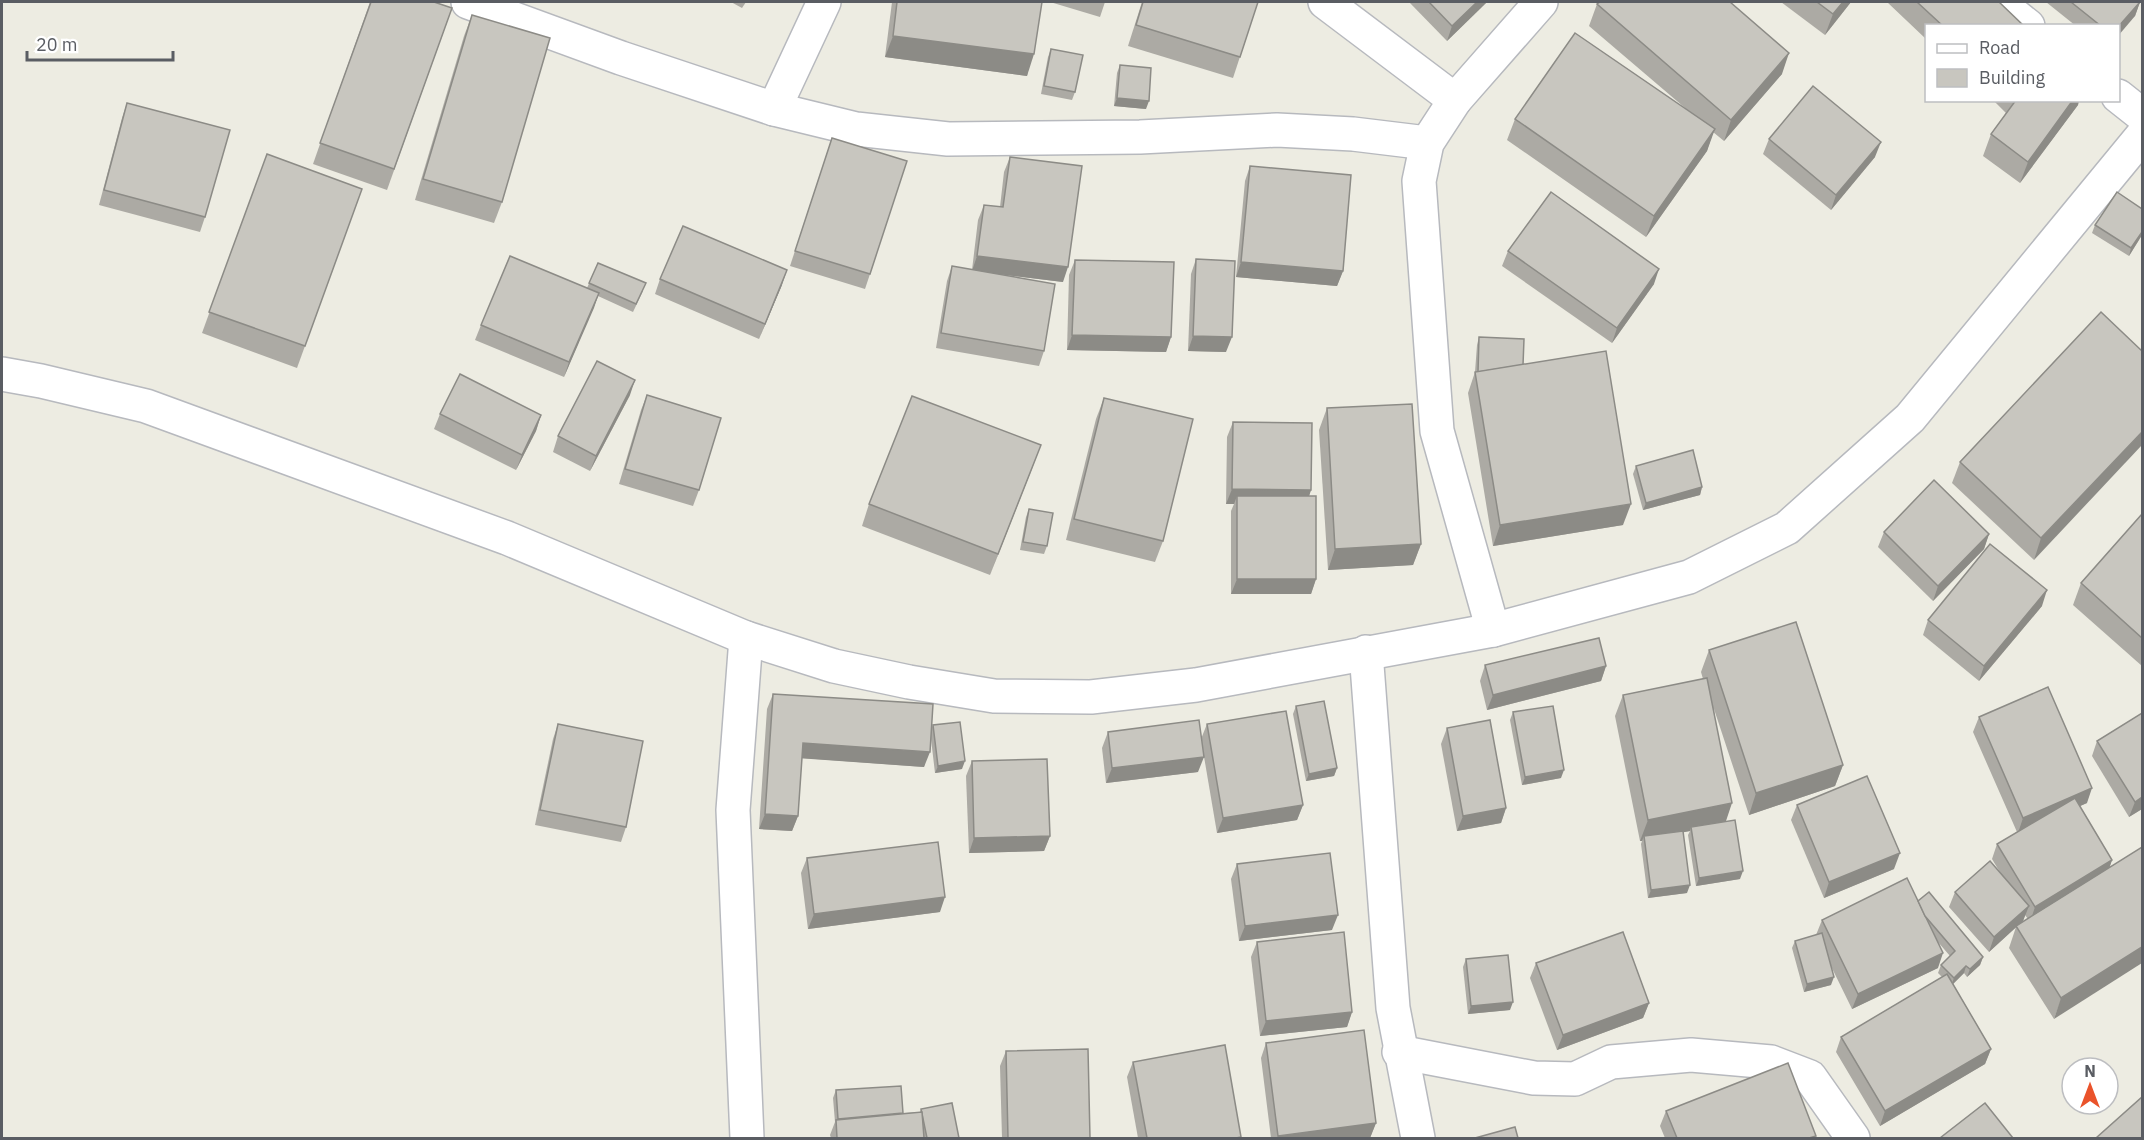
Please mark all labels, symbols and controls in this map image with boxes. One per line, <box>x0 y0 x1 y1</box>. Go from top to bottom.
scale bar <box>27 24 172 62</box>
legend <box>1925 24 2120 102</box>
text: 20 m <box>36 33 78 56</box>
text: Road <box>1979 36 2020 59</box>
text: Building <box>1979 66 2046 89</box>
north arrow <box>2060 1056 2120 1116</box>
text: N <box>2084 1061 2096 1081</box>

